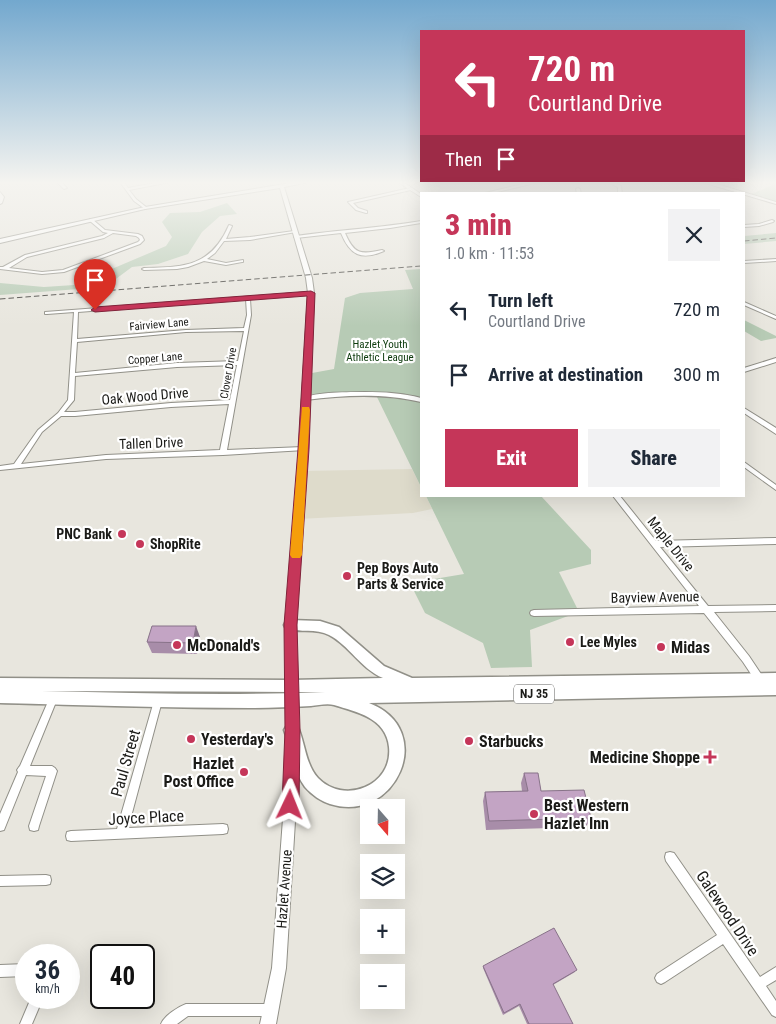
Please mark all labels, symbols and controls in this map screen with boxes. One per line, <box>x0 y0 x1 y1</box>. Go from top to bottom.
text: 720 m <box>528 49 615 90</box>
icon: left <box>445 50 510 115</box>
text: Courtland Drive <box>528 91 662 116</box>
icon: arrive <box>492 145 520 173</box>
text: Then <box>445 148 482 171</box>
text: 3 min <box>445 207 512 242</box>
button: close <box>668 209 720 261</box>
text: 1.0 km · 11:53 <box>445 244 535 263</box>
pin <box>74 259 116 310</box>
icon: arrive <box>81 266 109 294</box>
text: Turn left <box>488 289 553 312</box>
icon: left <box>445 296 473 324</box>
text: 720 m <box>673 298 720 321</box>
text: Courtland Drive <box>488 312 585 331</box>
street label: Fairview Lane <box>129 315 189 334</box>
park label: Hazlet Youth Athletic League <box>346 338 414 364</box>
street label: Clover Drive <box>218 346 239 400</box>
street label: Copper Lane <box>127 350 183 367</box>
icon: arrive <box>445 361 473 389</box>
text: Arrive at destination <box>488 363 643 386</box>
text: 300 m <box>673 363 720 386</box>
street label: Oak Wood Drive <box>101 384 190 408</box>
button: Exit <box>445 429 578 487</box>
button: Share <box>588 429 720 487</box>
street label: Tallen Drive <box>119 434 184 452</box>
street label: Maple Drive <box>644 514 698 575</box>
place label: PNC Bank <box>56 526 112 542</box>
marker: PNC Bank <box>116 528 128 540</box>
place label: ShopRite <box>150 536 201 552</box>
marker: ShopRite <box>134 538 146 550</box>
place label: Pep Boys Auto Parts & Service <box>357 560 444 592</box>
marker: Pep Boys Auto Parts & Service <box>341 570 353 582</box>
street label: Bayview Avenue <box>611 588 700 606</box>
place label: Lee Myles <box>580 634 637 650</box>
place label: McDonald's <box>187 636 260 655</box>
marker: Lee Myles <box>564 636 576 648</box>
place label: Midas <box>671 638 710 657</box>
marker: McDonald's <box>171 639 183 651</box>
marker: Midas <box>655 641 667 653</box>
road number: NJ 35 <box>514 684 554 704</box>
street label: Paul Street <box>107 727 144 799</box>
place label: Yesterday's <box>201 730 274 749</box>
place label: Starbucks <box>479 732 543 751</box>
marker: Yesterday's <box>185 733 197 745</box>
marker: Starbucks <box>463 735 475 747</box>
place label: Medicine Shoppe <box>590 748 700 767</box>
marker: Medicine Shoppe <box>704 751 716 763</box>
place label: Hazlet Post Office <box>163 754 234 791</box>
marker: Hazlet Post Office <box>238 766 250 778</box>
position arrow <box>263 778 315 830</box>
place label: Best Western Hazlet Inn <box>544 796 629 833</box>
north arrow <box>360 799 405 844</box>
map controls <box>360 799 405 1009</box>
street label: Joyce Place <box>108 806 184 829</box>
marker: Best Western Hazlet Inn <box>528 808 540 820</box>
street label: Hazlet Avenue <box>273 849 295 929</box>
button: layers <box>360 854 405 899</box>
street label: Galewood Drive <box>692 867 763 959</box>
button: + <box>360 909 405 954</box>
speed limit sign: 40 <box>90 944 155 1009</box>
text: 36 <box>35 956 60 985</box>
button: − <box>360 964 405 1009</box>
text: km/h <box>35 982 60 996</box>

